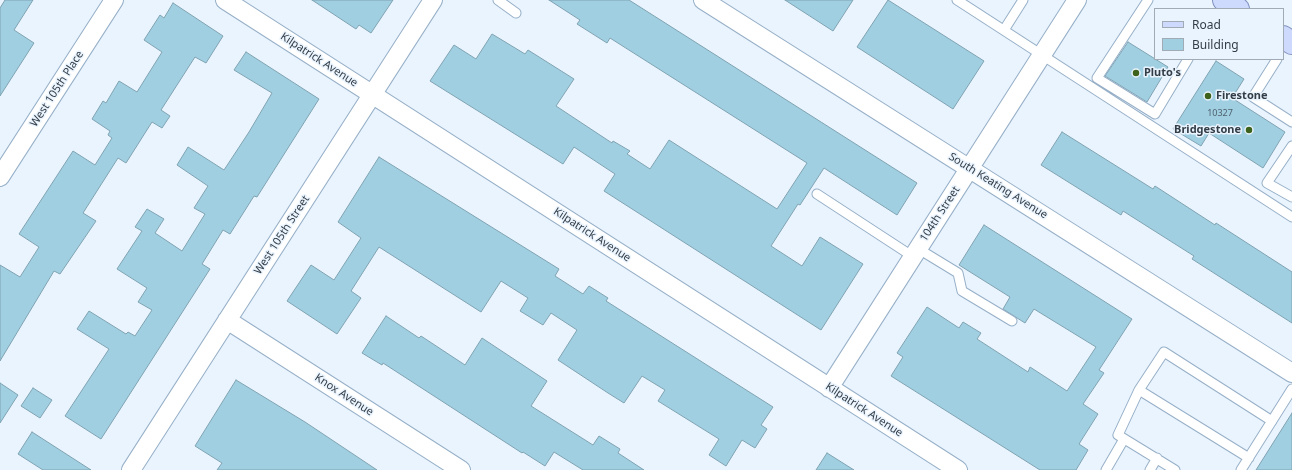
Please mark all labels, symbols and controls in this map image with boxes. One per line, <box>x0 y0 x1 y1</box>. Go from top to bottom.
legend <box>1154 8 1284 60</box>
text: Road <box>1192 16 1221 33</box>
street label: Kilpatrick Avenue <box>278 30 360 90</box>
text: Building <box>1192 36 1239 53</box>
street label: West 105th Place <box>28 49 86 129</box>
place label: Pluto's <box>1144 66 1181 80</box>
marker: Pluto's <box>1131 68 1141 78</box>
place label: Firestone <box>1216 89 1267 103</box>
marker: Firestone <box>1203 91 1213 101</box>
house number: 10327 <box>1207 108 1233 118</box>
place label: Bridgestone <box>1174 123 1241 137</box>
marker: Bridgestone <box>1244 125 1254 135</box>
street label: South Keating Avenue <box>946 150 1050 222</box>
street label: 104th Street <box>917 184 963 244</box>
street label: West 105th Street <box>252 193 312 277</box>
street label: Kilpatrick Avenue <box>551 205 633 265</box>
street label: Knox Avenue <box>312 371 376 419</box>
street label: Kilpatrick Avenue <box>823 380 905 440</box>

